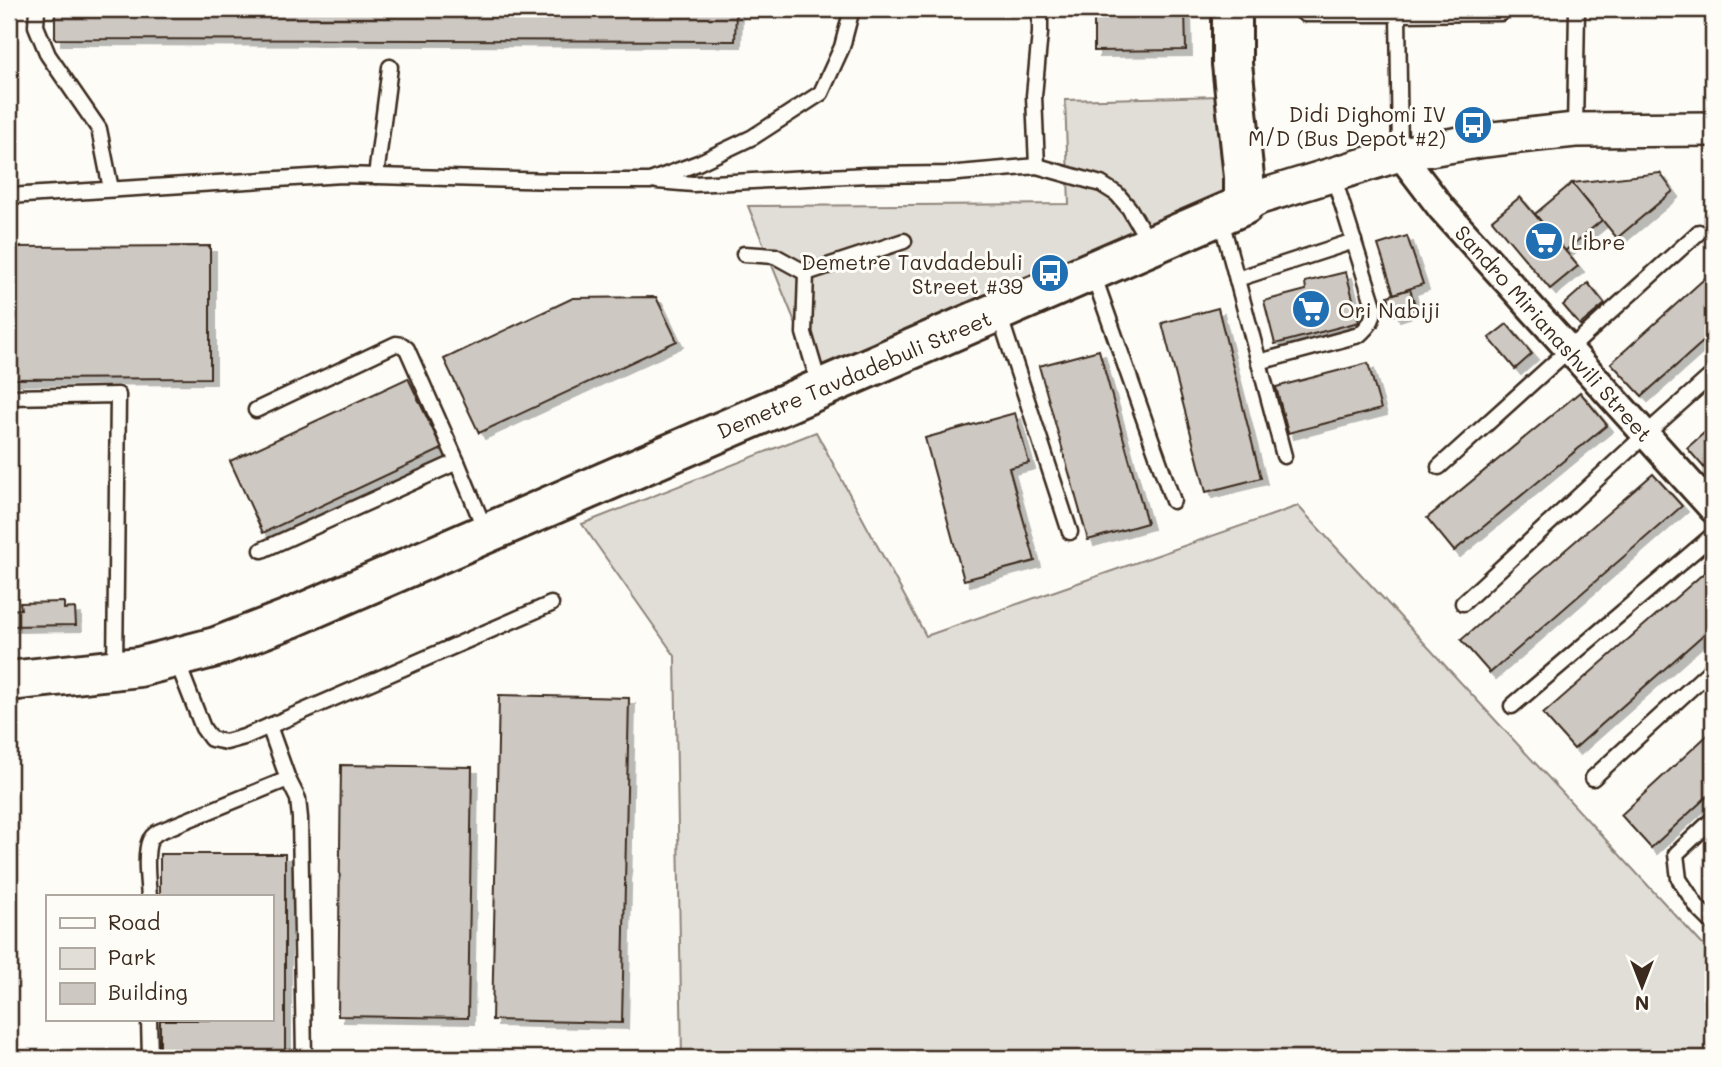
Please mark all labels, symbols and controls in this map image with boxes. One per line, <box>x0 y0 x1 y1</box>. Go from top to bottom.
place label: Didi Dighomi IV M/D (Bus Depot #2) <box>1248 100 1446 151</box>
bus stop icon: Didi Dighomi IV M/D (Bus Depot #2) <box>1452 104 1494 146</box>
street label: Sandro Mirianashvili Street <box>1449 219 1659 447</box>
supermarket icon: Libre <box>1523 220 1565 262</box>
place label: Libre <box>1571 228 1625 255</box>
place label: Demetre Tavdadebuli Street #39 <box>801 248 1023 299</box>
bus stop icon: Demetre Tavdadebuli Street #39 <box>1029 252 1071 294</box>
supermarket icon: Ori Nabiji <box>1290 288 1332 330</box>
place label: Ori Nabiji <box>1338 296 1440 323</box>
street label: Demetre Tavdadebuli Street <box>713 304 995 444</box>
legend <box>46 895 273 1021</box>
text: Road <box>108 908 160 935</box>
text: Park <box>108 943 156 970</box>
north arrow <box>1606 951 1676 1021</box>
text: Building <box>108 978 188 1005</box>
text: N <box>1635 991 1649 1016</box>

